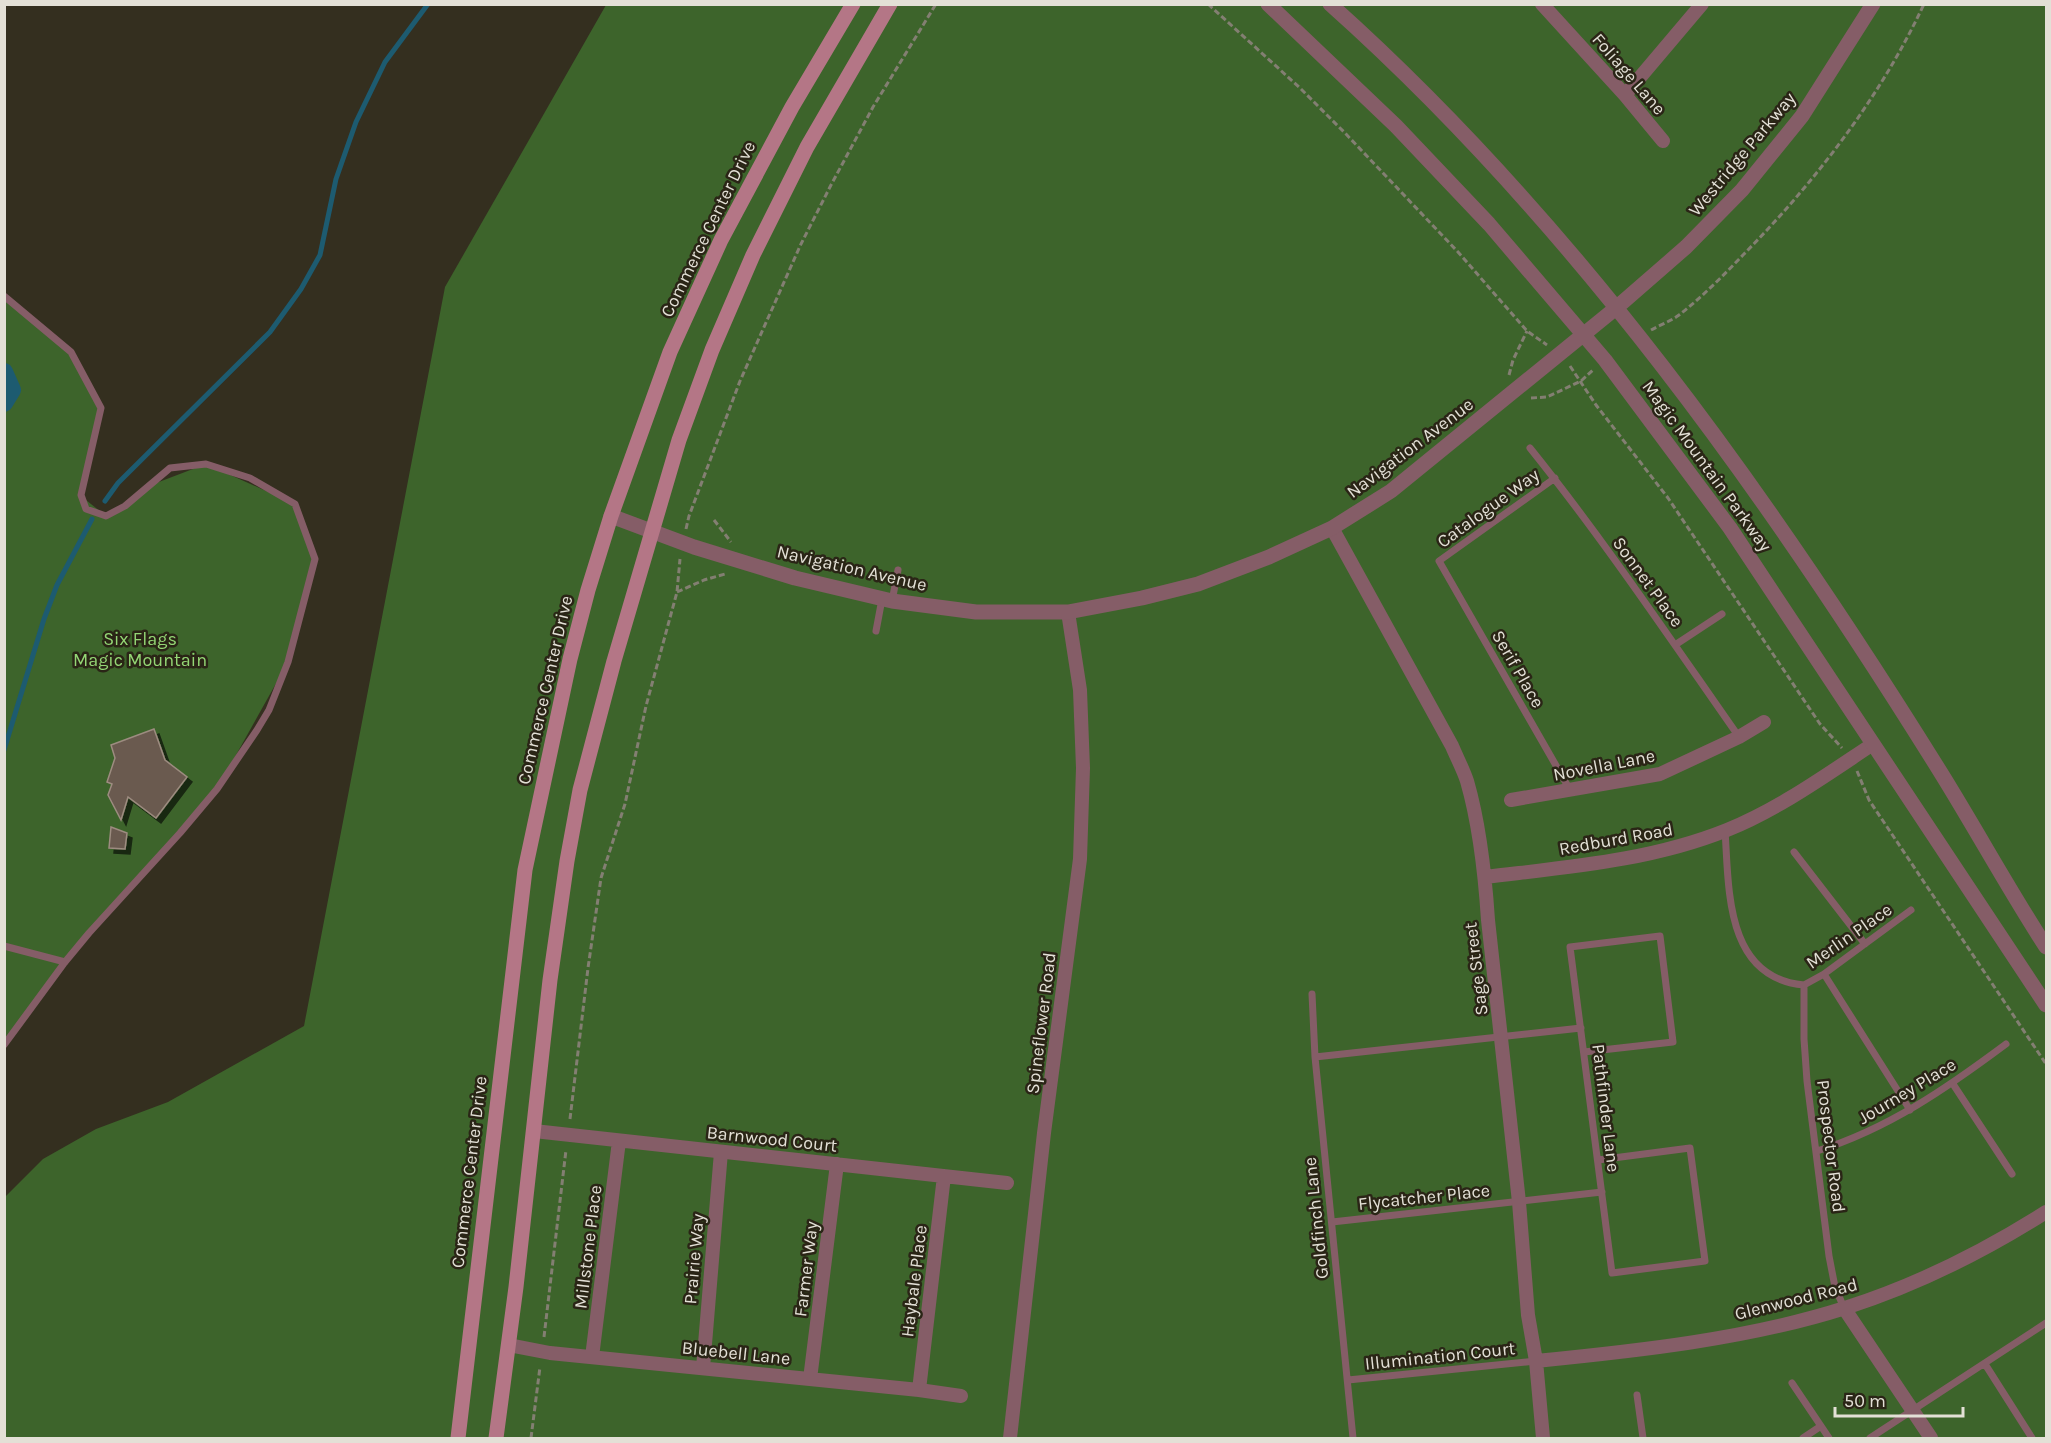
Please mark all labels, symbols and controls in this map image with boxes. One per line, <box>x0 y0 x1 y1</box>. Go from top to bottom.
street label: Foliage Lane <box>1588 29 1670 119</box>
street label: Westridge Parkway <box>1684 87 1801 220</box>
street label: Commerce Center Drive <box>656 137 760 321</box>
street label: Magic Mountain Parkway <box>1638 376 1777 556</box>
street label: Navigation Avenue <box>1342 393 1478 503</box>
street label: Catalogue Way <box>1433 463 1544 552</box>
street label: Sonnet Place <box>1608 533 1688 631</box>
street label: Navigation Avenue <box>775 540 929 596</box>
street label: Commerce Center Drive <box>513 593 577 787</box>
street label: Serif Place <box>1487 626 1549 712</box>
park label: Six Flags Magic Mountain <box>73 628 207 671</box>
street label: Novella Lane <box>1551 744 1657 786</box>
street label: Redburd Road <box>1557 818 1675 860</box>
street label: Merlin Place <box>1802 898 1896 974</box>
street label: Sage Street <box>1459 921 1493 1017</box>
street label: Spineflower Road <box>1021 951 1061 1095</box>
street label: Pathfinder Lane <box>1587 1043 1625 1173</box>
street label: Journey Place <box>1854 1053 1960 1129</box>
street label: Commerce Center Drive <box>446 1075 492 1269</box>
street label: Prospector Road <box>1812 1078 1850 1214</box>
street label: Barnwood Court <box>706 1121 839 1157</box>
street label: Goldfinch Lane <box>1299 1156 1333 1280</box>
street label: Flycatcher Place <box>1357 1179 1491 1215</box>
street label: Millstone Place <box>569 1184 607 1310</box>
street label: Prairie Way <box>679 1212 709 1305</box>
street label: Farmer Way <box>789 1219 823 1318</box>
street label: Haybale Place <box>896 1224 932 1338</box>
street label: Glenwood Road <box>1732 1273 1860 1325</box>
street label: Bluebell Lane <box>681 1336 791 1370</box>
street label: Illumination Court <box>1364 1337 1517 1375</box>
scale bar <box>1835 1380 1962 1418</box>
text: 50 m <box>1844 1390 1886 1412</box>

